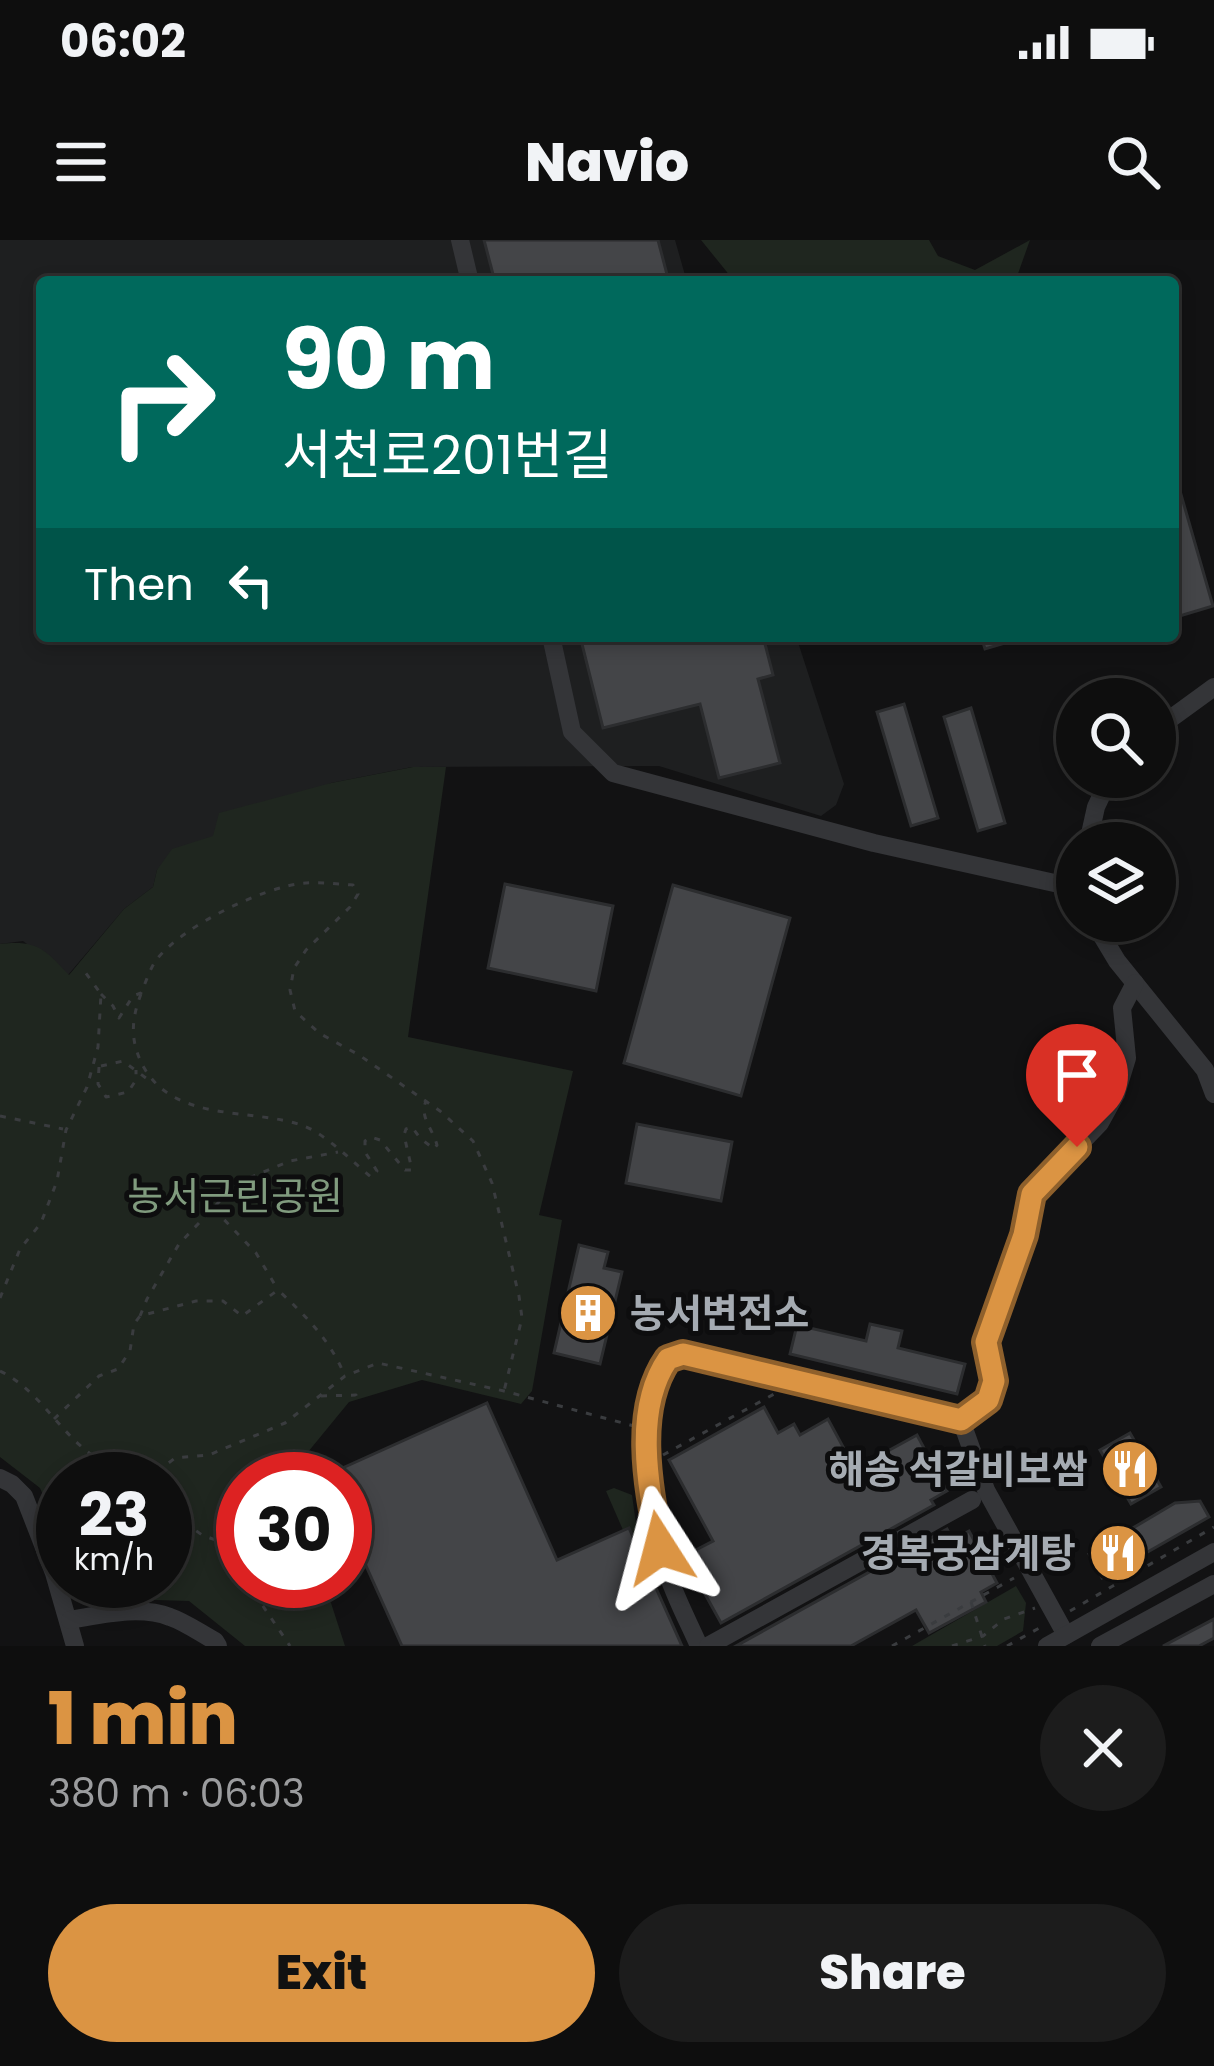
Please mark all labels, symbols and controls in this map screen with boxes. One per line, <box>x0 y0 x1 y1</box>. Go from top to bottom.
text: 06:02 <box>60 10 186 73</box>
text: Navio <box>525 124 689 200</box>
icon: menu <box>48 129 114 195</box>
icon: search <box>1100 129 1166 195</box>
text: 90 m <box>282 301 495 418</box>
icon: right <box>84 324 240 480</box>
text: 서천로201번길 <box>282 417 613 493</box>
icon: left <box>218 552 284 618</box>
text: Then <box>84 553 194 616</box>
map controls <box>1056 678 1176 942</box>
button: search <box>1056 678 1176 798</box>
button: layers <box>1056 822 1176 942</box>
pin <box>1026 1024 1128 1147</box>
icon: arrive <box>1044 1042 1110 1108</box>
park label: 농서근린공원 <box>127 1169 343 1224</box>
building icon: 농서변전소 <box>557 1282 619 1344</box>
place label: 농서변전소 <box>630 1286 809 1341</box>
restaurant icon: 해송 석갈비보쌈 <box>1099 1438 1161 1500</box>
place label: 해송 석갈비보쌈 <box>829 1442 1088 1497</box>
speed limit sign: 30 <box>216 1452 372 1608</box>
text: 23 <box>79 1473 149 1557</box>
position arrow <box>597 1485 723 1611</box>
restaurant icon: 경복궁삼계탕 <box>1087 1522 1149 1584</box>
place label: 경복궁삼계탕 <box>861 1526 1076 1581</box>
text: km/h <box>74 1538 154 1581</box>
text: 1 min <box>48 1668 238 1769</box>
button: close <box>1040 1685 1166 1811</box>
text: 380 m · 06:03 <box>48 1766 305 1821</box>
button: Exit <box>48 1904 595 2042</box>
button: Share <box>619 1904 1166 2042</box>

